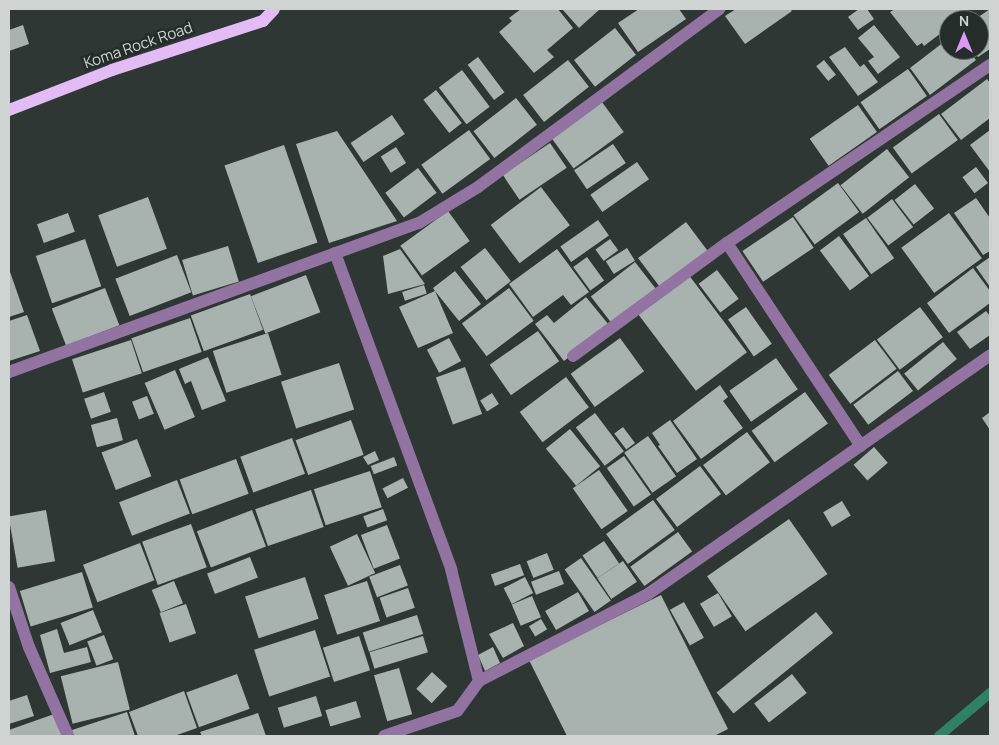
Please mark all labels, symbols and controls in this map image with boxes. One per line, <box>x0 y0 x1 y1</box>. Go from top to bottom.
north arrow <box>939 10 989 60</box>
text: N <box>959 11 969 30</box>
street label: Koma Rock Road <box>81 18 195 72</box>

